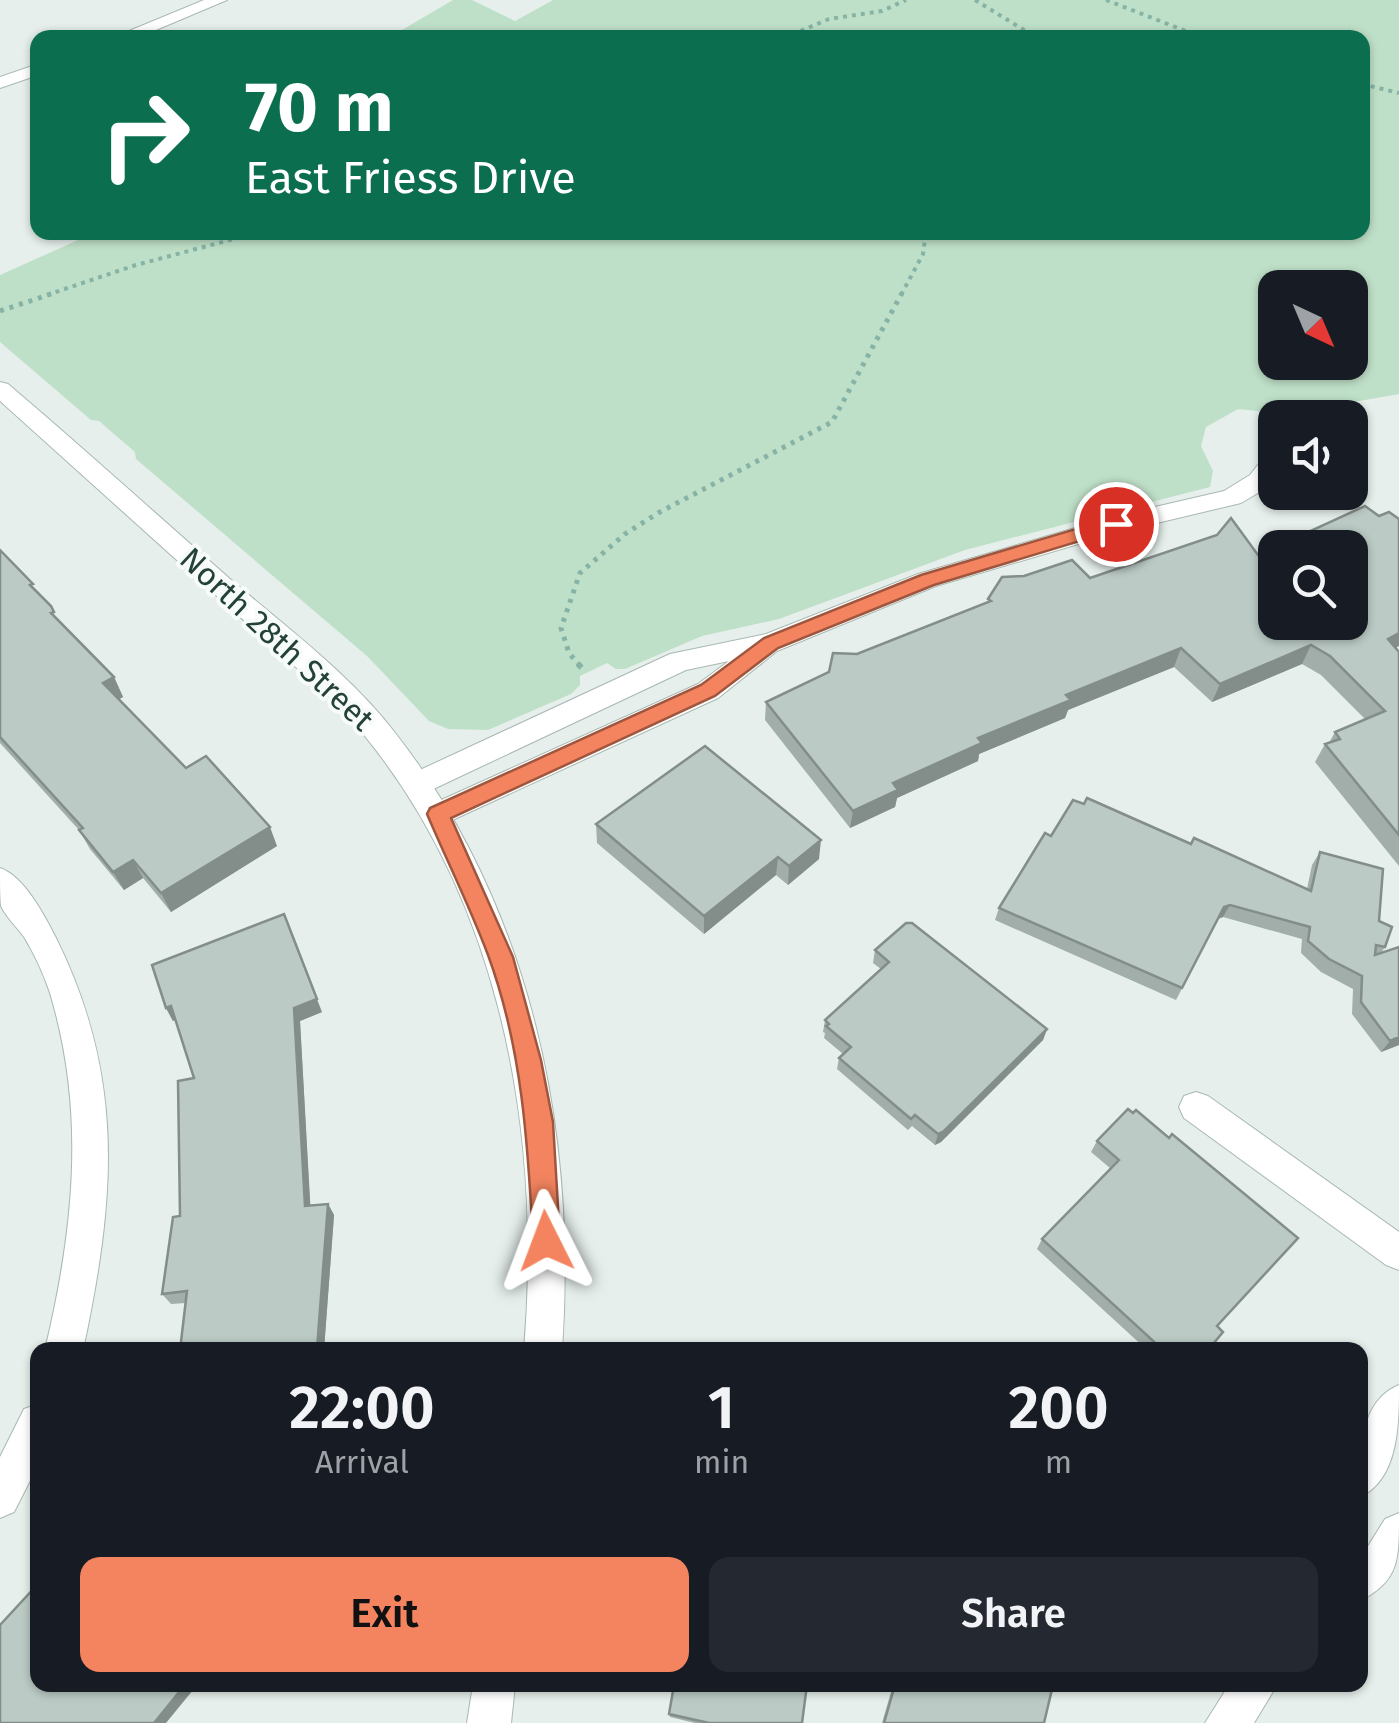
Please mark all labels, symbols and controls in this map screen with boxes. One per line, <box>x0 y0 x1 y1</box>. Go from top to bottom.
text: 70 m <box>245 66 394 150</box>
icon: right <box>80 70 210 200</box>
text: East Friess Drive <box>245 151 576 205</box>
north arrow <box>1258 270 1368 380</box>
map controls <box>1258 270 1368 640</box>
button: sound <box>1258 400 1368 510</box>
pin <box>1074 482 1159 567</box>
icon: arrive <box>1089 497 1144 552</box>
button: search <box>1258 530 1368 640</box>
street label: North 28th Street <box>172 540 382 739</box>
position arrow <box>494 1189 598 1293</box>
text: 22:00 <box>289 1372 435 1444</box>
text: 1 <box>708 1372 735 1444</box>
text: 200 <box>1008 1372 1109 1444</box>
text: Arrival <box>315 1443 409 1481</box>
text: min <box>694 1443 749 1481</box>
text: m <box>1045 1443 1072 1481</box>
button: Exit <box>80 1557 689 1672</box>
button: Share <box>709 1557 1318 1672</box>

